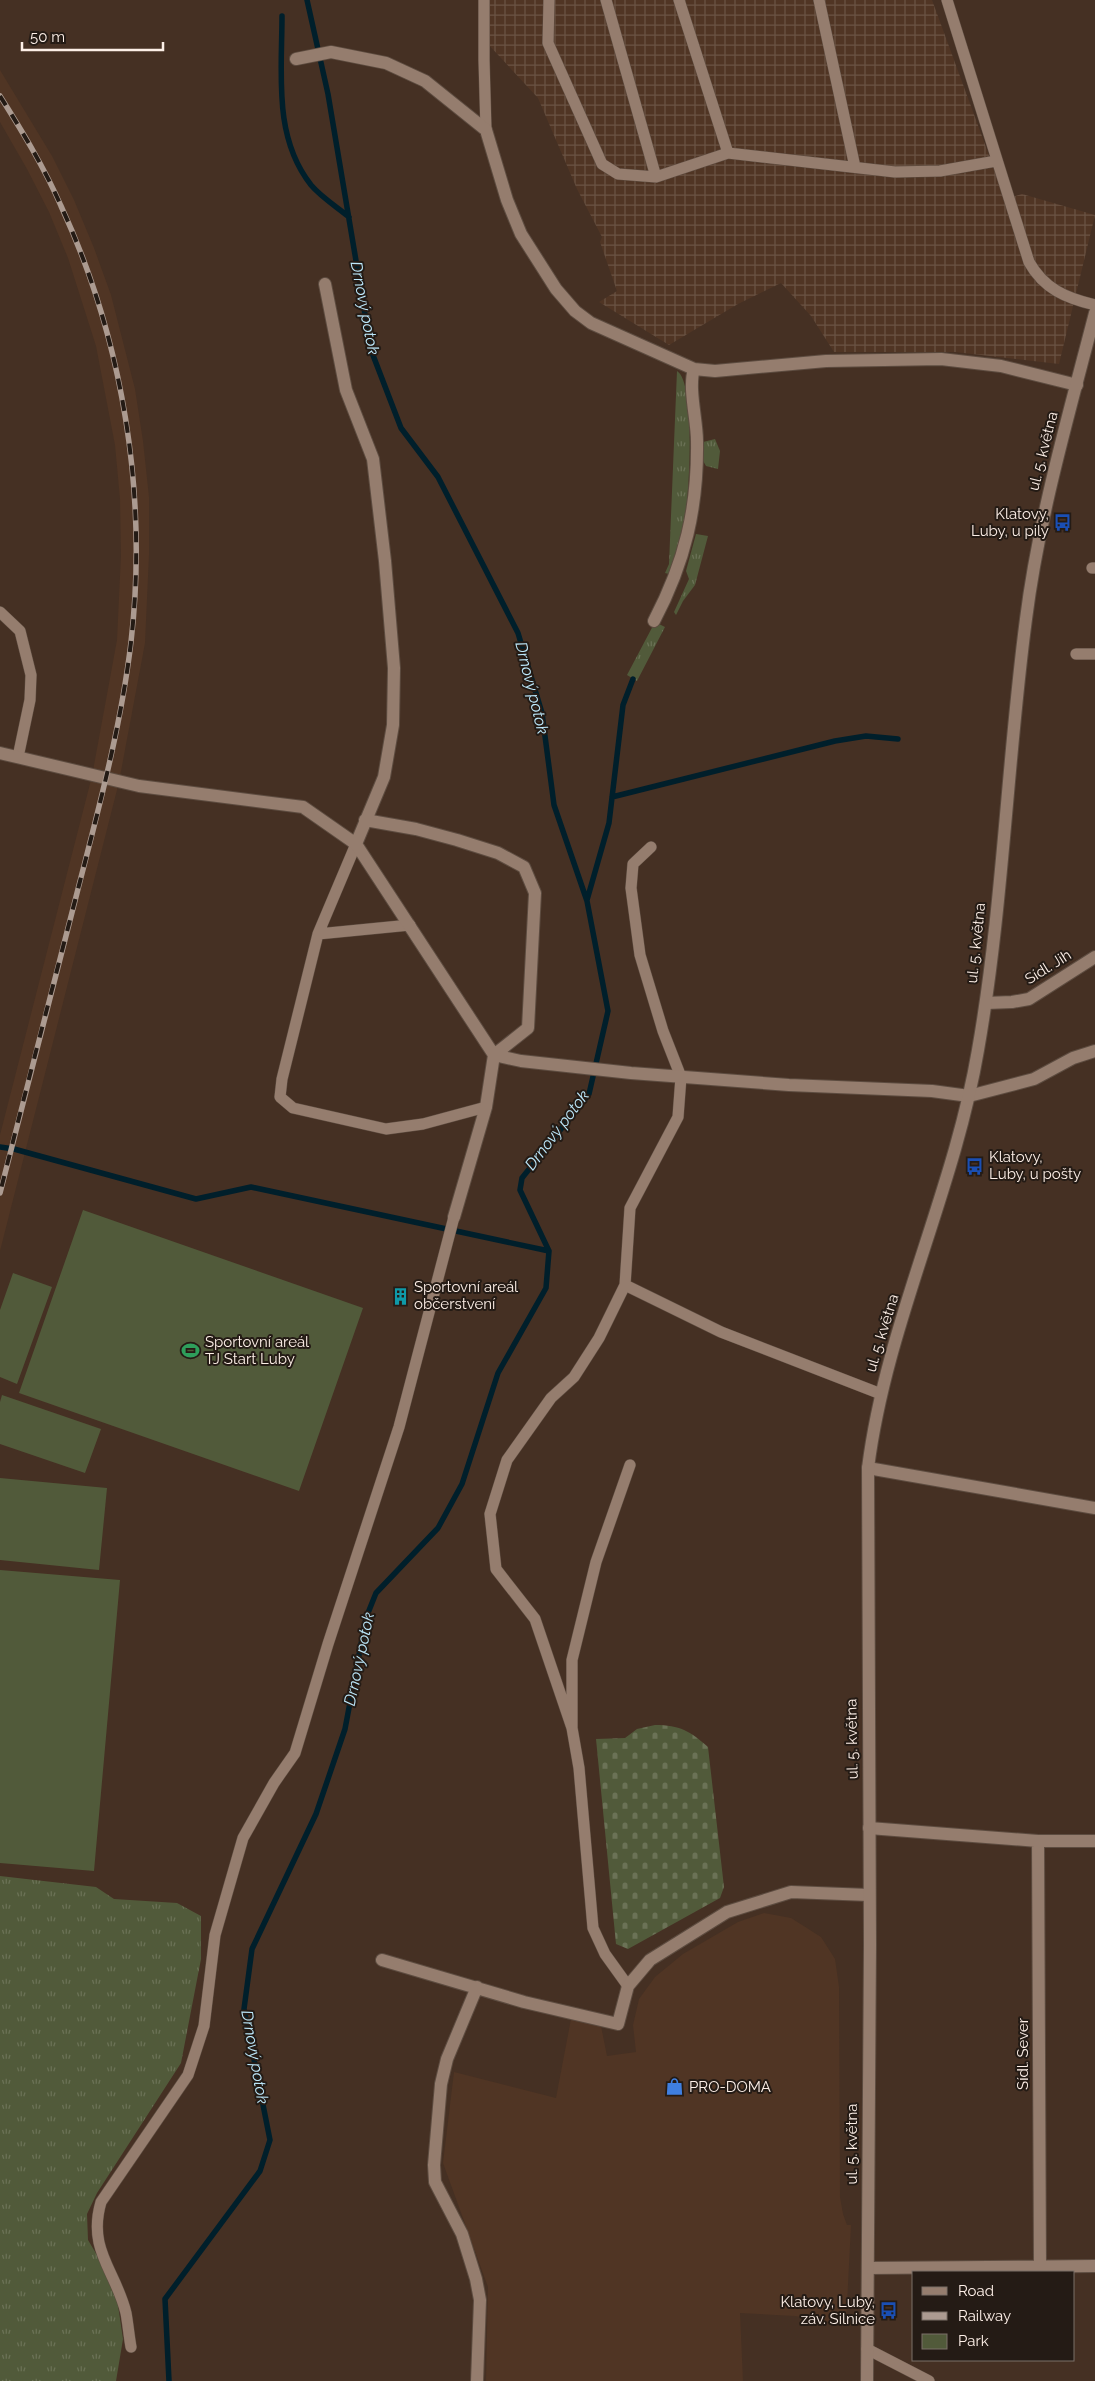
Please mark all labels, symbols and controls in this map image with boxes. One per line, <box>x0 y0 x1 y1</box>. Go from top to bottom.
scale bar <box>22 20 164 52</box>
text: 50 m <box>30 28 65 46</box>
water label: Drnový potok <box>347 260 383 357</box>
street label: ul. 5. května <box>1024 410 1062 492</box>
place label: Klatovy, Luby, u pily <box>971 505 1049 540</box>
bus stop icon: Klatovy, Luby, u pily <box>1053 513 1073 533</box>
water label: Drnový potok <box>511 640 553 737</box>
street label: ul. 5. května <box>963 902 989 984</box>
street label: Sídl. Jih <box>1021 946 1075 988</box>
water label: Drnový potok <box>521 1086 593 1174</box>
place label: Klatovy, Luby, u pošty <box>989 1148 1081 1183</box>
bus stop icon: Klatovy, Luby, u pošty <box>965 1156 985 1176</box>
place label: Sportovní areál občerstvení <box>414 1278 519 1313</box>
building icon: Sportovní areál občerstvení <box>390 1286 410 1306</box>
street label: ul. 5. května <box>862 1292 902 1374</box>
place label: Sportovní areál TJ Start Luby <box>205 1333 310 1368</box>
sports icon: Sportovní areál TJ Start Luby <box>181 1341 201 1361</box>
water label: Drnový potok <box>340 1610 378 1707</box>
street label: ul. 5. května <box>842 1698 862 1780</box>
water label: Drnový potok <box>237 2009 273 2106</box>
street label: Sídl. Sever <box>1014 2017 1032 2090</box>
shop icon: PRO-DOMA <box>665 2077 685 2097</box>
place label: PRO-DOMA <box>689 2078 771 2096</box>
street label: ul. 5. května <box>843 2104 861 2184</box>
legend <box>912 2271 1075 2361</box>
text: Road <box>958 2282 994 2300</box>
place label: Klatovy, Luby, záv. Silnice <box>780 2293 875 2328</box>
bus stop icon: Klatovy, Luby, záv. Silnice <box>879 2301 899 2321</box>
text: Railway <box>958 2307 1011 2325</box>
text: Park <box>958 2332 989 2350</box>

